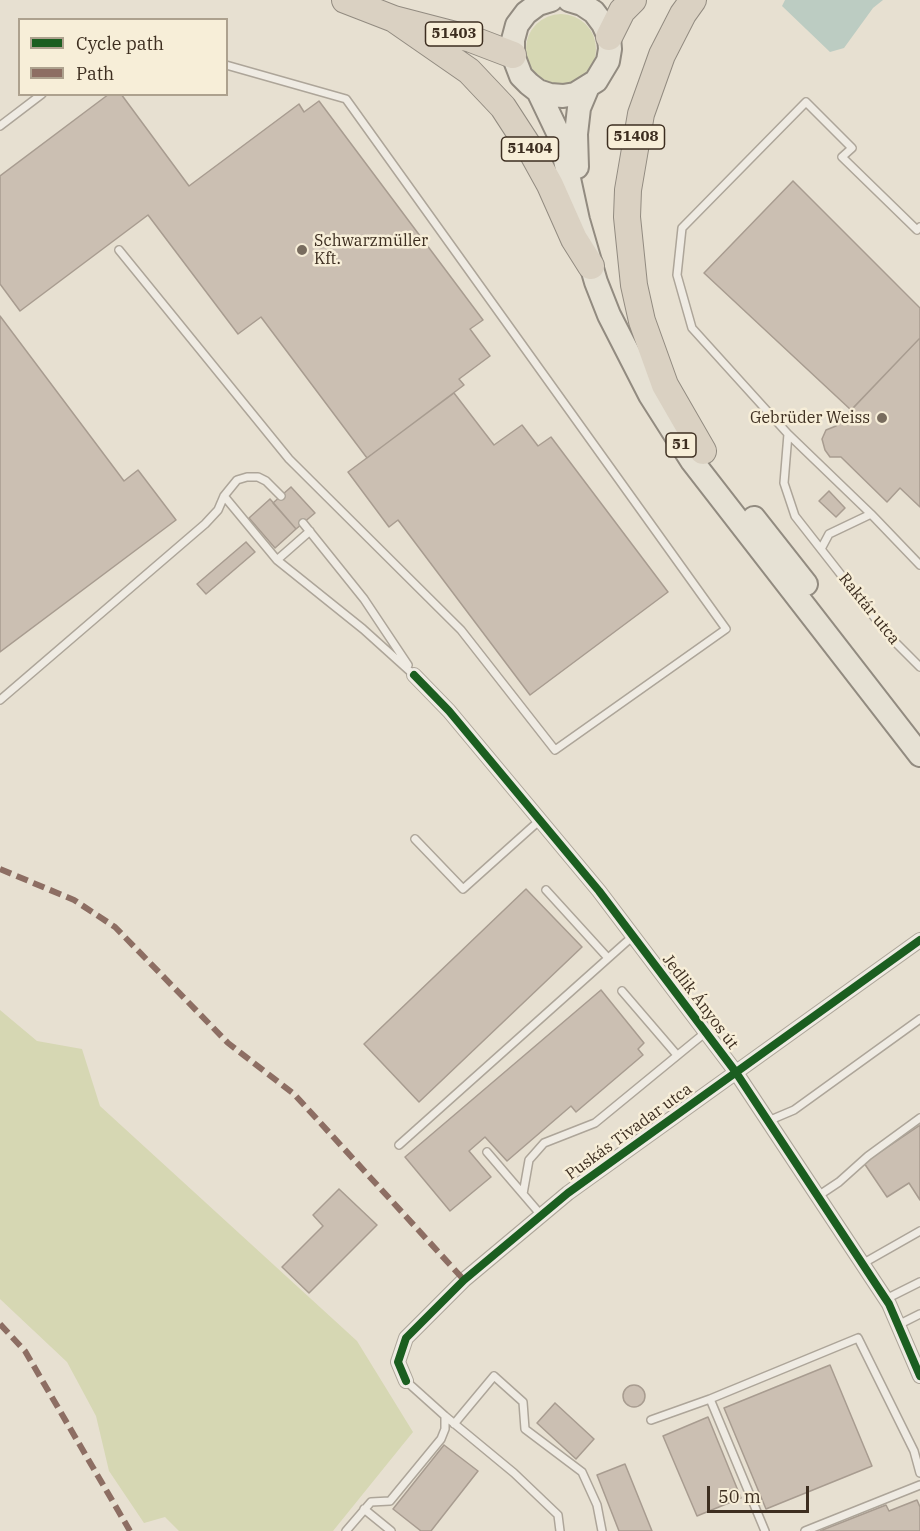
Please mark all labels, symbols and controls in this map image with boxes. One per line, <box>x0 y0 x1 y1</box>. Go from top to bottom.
legend <box>18 18 228 96</box>
road number: 51403 <box>426 22 482 46</box>
text: Cycle path <box>76 32 164 55</box>
text: Path <box>76 62 114 85</box>
road number: 51408 <box>608 125 664 149</box>
road number: 51404 <box>502 137 558 161</box>
place label: Schwarzmüller Kft. <box>314 231 428 269</box>
marker: Schwarzmüller Kft. <box>295 243 309 257</box>
place label: Gebrüder Weiss <box>750 408 870 428</box>
marker: Gebrüder Weiss <box>875 411 889 425</box>
road number: 51 <box>666 433 696 457</box>
street label: Raktár utca <box>834 569 904 649</box>
street label: Jedlik Ányos út <box>658 951 742 1053</box>
street label: Puskás Tivadar utca <box>562 1080 696 1184</box>
scale bar <box>710 1474 812 1512</box>
text: 50 m <box>718 1485 761 1508</box>

